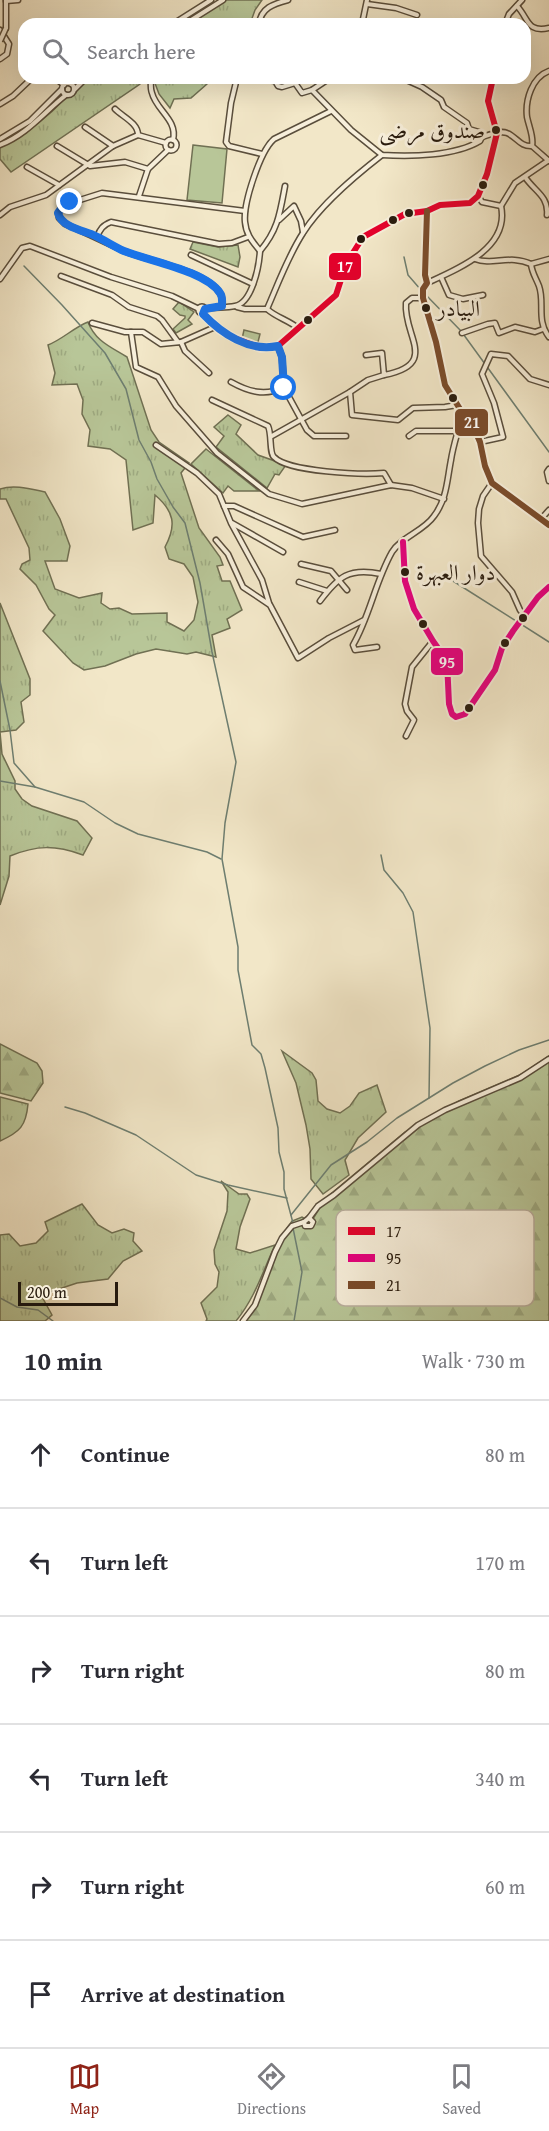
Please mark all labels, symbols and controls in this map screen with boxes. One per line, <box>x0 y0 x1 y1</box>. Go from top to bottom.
search box <box>18 18 531 84</box>
icon: search <box>39 35 72 68</box>
text: Search here <box>87 35 196 67</box>
place label: صندوق مرضى <box>379 114 485 146</box>
marker: صندوق مرضى <box>490 124 502 136</box>
unlabelled marker <box>477 179 489 191</box>
route end <box>56 188 82 214</box>
unlabelled marker <box>403 207 415 219</box>
unlabelled marker <box>387 214 399 226</box>
unlabelled marker <box>355 233 367 245</box>
line badge: 17 <box>328 252 362 281</box>
text: 17 <box>337 254 353 278</box>
place label: البيادر <box>435 292 480 324</box>
marker: البيادر <box>420 302 432 314</box>
unlabelled marker <box>302 314 314 326</box>
route start <box>270 374 296 400</box>
unlabelled marker <box>447 392 459 404</box>
line badge: 21 <box>454 408 489 437</box>
text: 21 <box>464 410 480 434</box>
place label: دوار العبهرة <box>416 556 496 588</box>
marker: دوار العبهرة <box>399 566 411 578</box>
unlabelled marker <box>517 612 529 624</box>
unlabelled marker <box>417 618 429 630</box>
unlabelled marker <box>499 637 511 649</box>
line badge: 95 <box>430 647 464 676</box>
text: 95 <box>439 650 455 674</box>
unlabelled marker <box>463 702 475 714</box>
legend <box>336 1210 534 1306</box>
text: 17 <box>386 1219 402 1243</box>
text: 95 <box>386 1246 401 1270</box>
text: 21 <box>386 1273 401 1297</box>
scale bar <box>18 1279 118 1306</box>
text: 200 m <box>27 1280 67 1304</box>
text: 10 min <box>24 1341 102 1380</box>
text: Walk · 730 m <box>422 1346 525 1375</box>
icon: ahead <box>24 1438 57 1471</box>
text: Continue <box>81 1438 170 1470</box>
text: 80 m <box>485 1440 525 1469</box>
icon: left <box>24 1546 57 1579</box>
text: Turn left <box>81 1546 168 1578</box>
text: 170 m <box>475 1548 525 1577</box>
icon: right <box>24 1654 57 1687</box>
text: Turn right <box>81 1654 184 1686</box>
text: 80 m <box>485 1656 525 1685</box>
icon: left <box>24 1762 57 1795</box>
text: Turn left <box>81 1762 168 1794</box>
text: 340 m <box>475 1764 525 1793</box>
icon: right <box>24 1870 57 1903</box>
text: Turn right <box>81 1870 184 1902</box>
text: 60 m <box>485 1872 525 1901</box>
icon: arrive <box>24 1978 57 2011</box>
text: Arrive at destination <box>81 1978 285 2010</box>
tab: Map <box>68 2060 101 2120</box>
tab: Directions <box>237 2060 306 2120</box>
tab: Saved <box>442 2060 481 2120</box>

